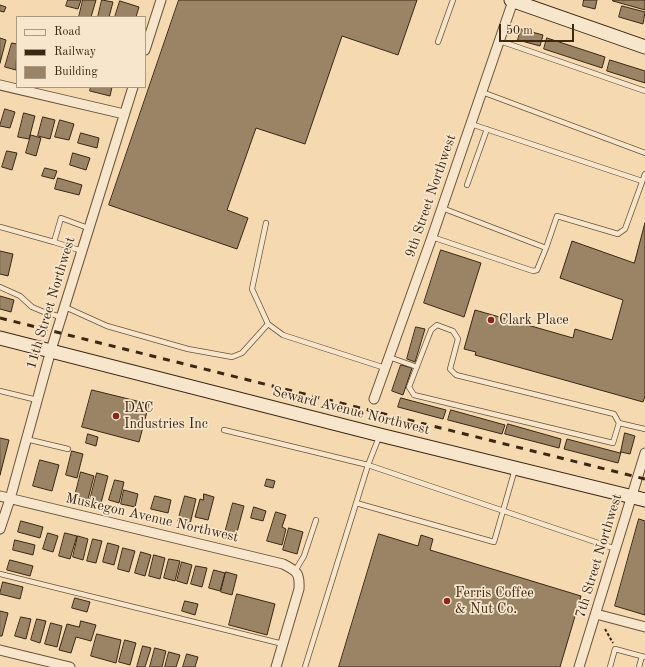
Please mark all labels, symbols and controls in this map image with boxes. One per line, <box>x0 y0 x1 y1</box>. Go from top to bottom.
legend <box>16 16 146 88</box>
scale bar <box>501 16 576 42</box>
text: 50 m <box>506 25 533 37</box>
text: Road <box>54 26 81 38</box>
text: Railway <box>54 46 96 58</box>
text: Building <box>54 66 98 78</box>
street label: 9th Street Northwest <box>402 132 460 260</box>
street label: 11th Street Northwest <box>23 235 79 371</box>
place label: Clark Place <box>499 312 569 328</box>
marker: Clark Place <box>486 315 496 325</box>
street label: Seward Avenue Northwest <box>271 383 431 439</box>
place label: DAC Industries Inc <box>124 400 208 432</box>
marker: DAC Industries Inc <box>111 411 121 421</box>
street label: Muskegon Avenue Northwest <box>64 490 240 546</box>
street label: 7th Street Northwest <box>572 492 626 620</box>
place label: Ferris Coffee & Nut Co. <box>455 585 534 618</box>
marker: Ferris Coffee & Nut Co. <box>442 596 452 606</box>

